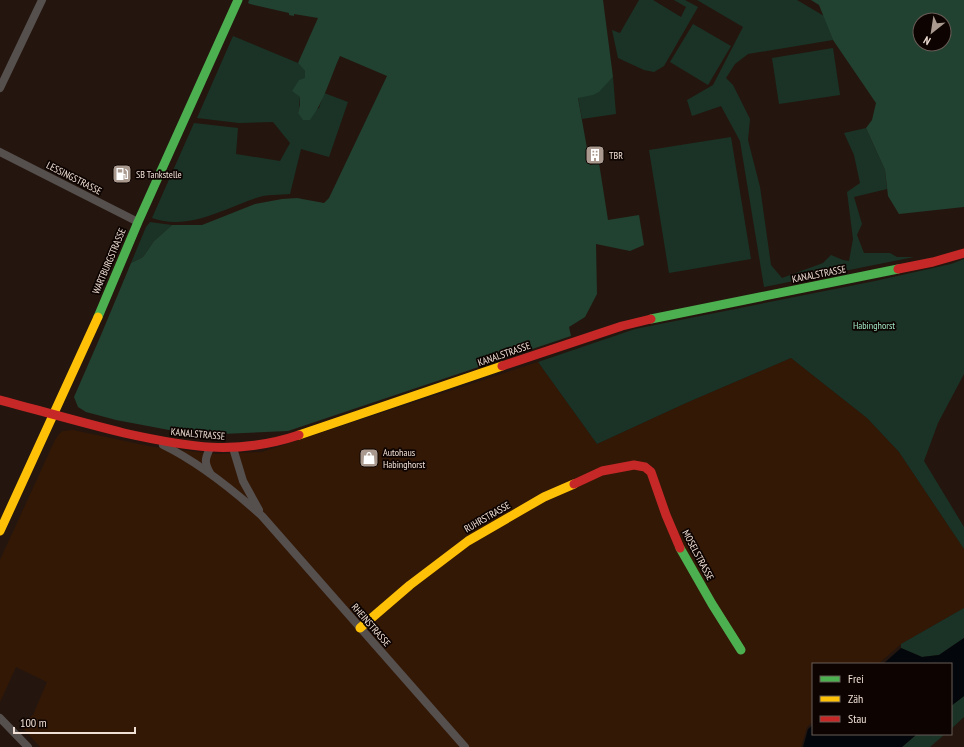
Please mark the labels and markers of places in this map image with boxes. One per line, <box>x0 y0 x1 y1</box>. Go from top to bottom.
building icon: TBR <box>584 144 606 166</box>
place label: TBR <box>609 149 623 162</box>
fuel station icon: SB Tankstelle <box>111 163 133 185</box>
place label: SB Tankstelle <box>136 168 182 181</box>
place label: Autohaus Habinghorst <box>383 446 425 471</box>
shop icon: Autohaus Habinghorst <box>358 447 380 469</box>

